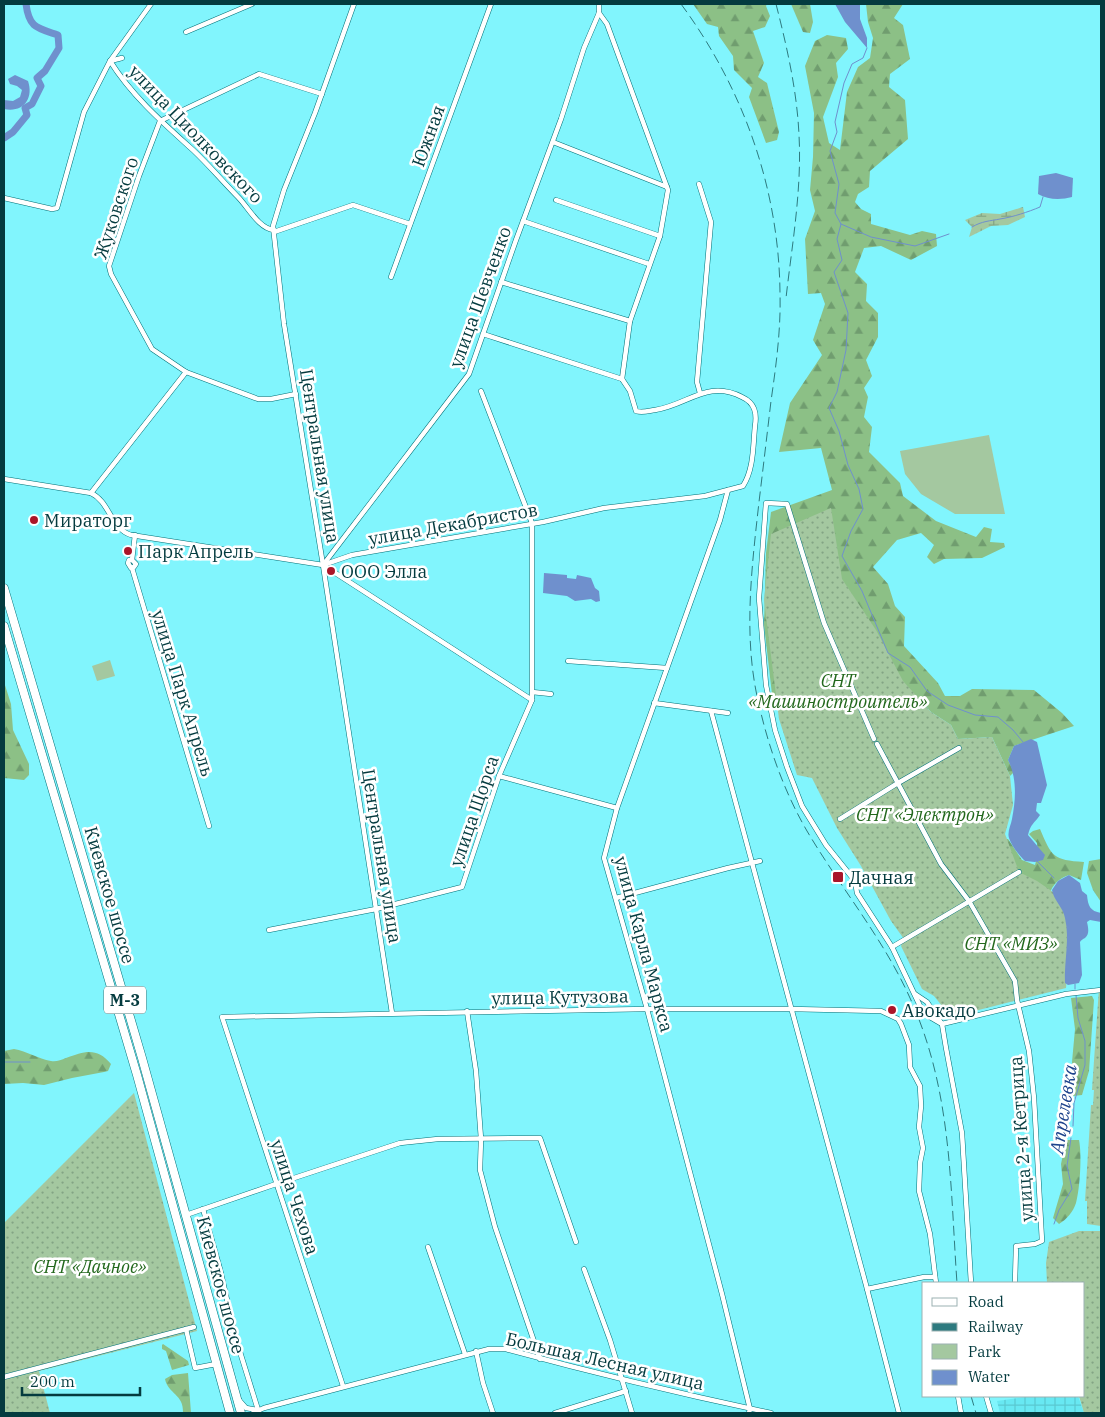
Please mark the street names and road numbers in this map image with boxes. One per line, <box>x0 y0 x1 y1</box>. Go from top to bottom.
street label: улица Циолковского <box>124 60 268 208</box>
street label: Южная <box>406 102 450 170</box>
street label: Жуковского <box>89 154 143 262</box>
street label: улица Шевченко <box>444 223 516 371</box>
street label: Центральная улица <box>295 367 345 545</box>
street label: улица Декабристов <box>367 498 539 550</box>
street label: улица Парк Апрель <box>147 607 219 779</box>
street label: улица Щорса <box>444 752 504 870</box>
street label: Центральная улица <box>357 767 407 945</box>
street label: Киевское шоссе <box>79 824 141 966</box>
street label: улица Карла Маркса <box>609 853 679 1035</box>
street label: улица Кутузова <box>491 984 629 1010</box>
road number: М-3 <box>104 986 146 1014</box>
street label: улица 2-я Кетрица <box>1004 1055 1038 1223</box>
street label: улица Чехова <box>266 1136 324 1258</box>
street label: Киевское шоссе <box>192 1214 250 1356</box>
street label: Большая Лесная улица <box>504 1327 707 1395</box>

